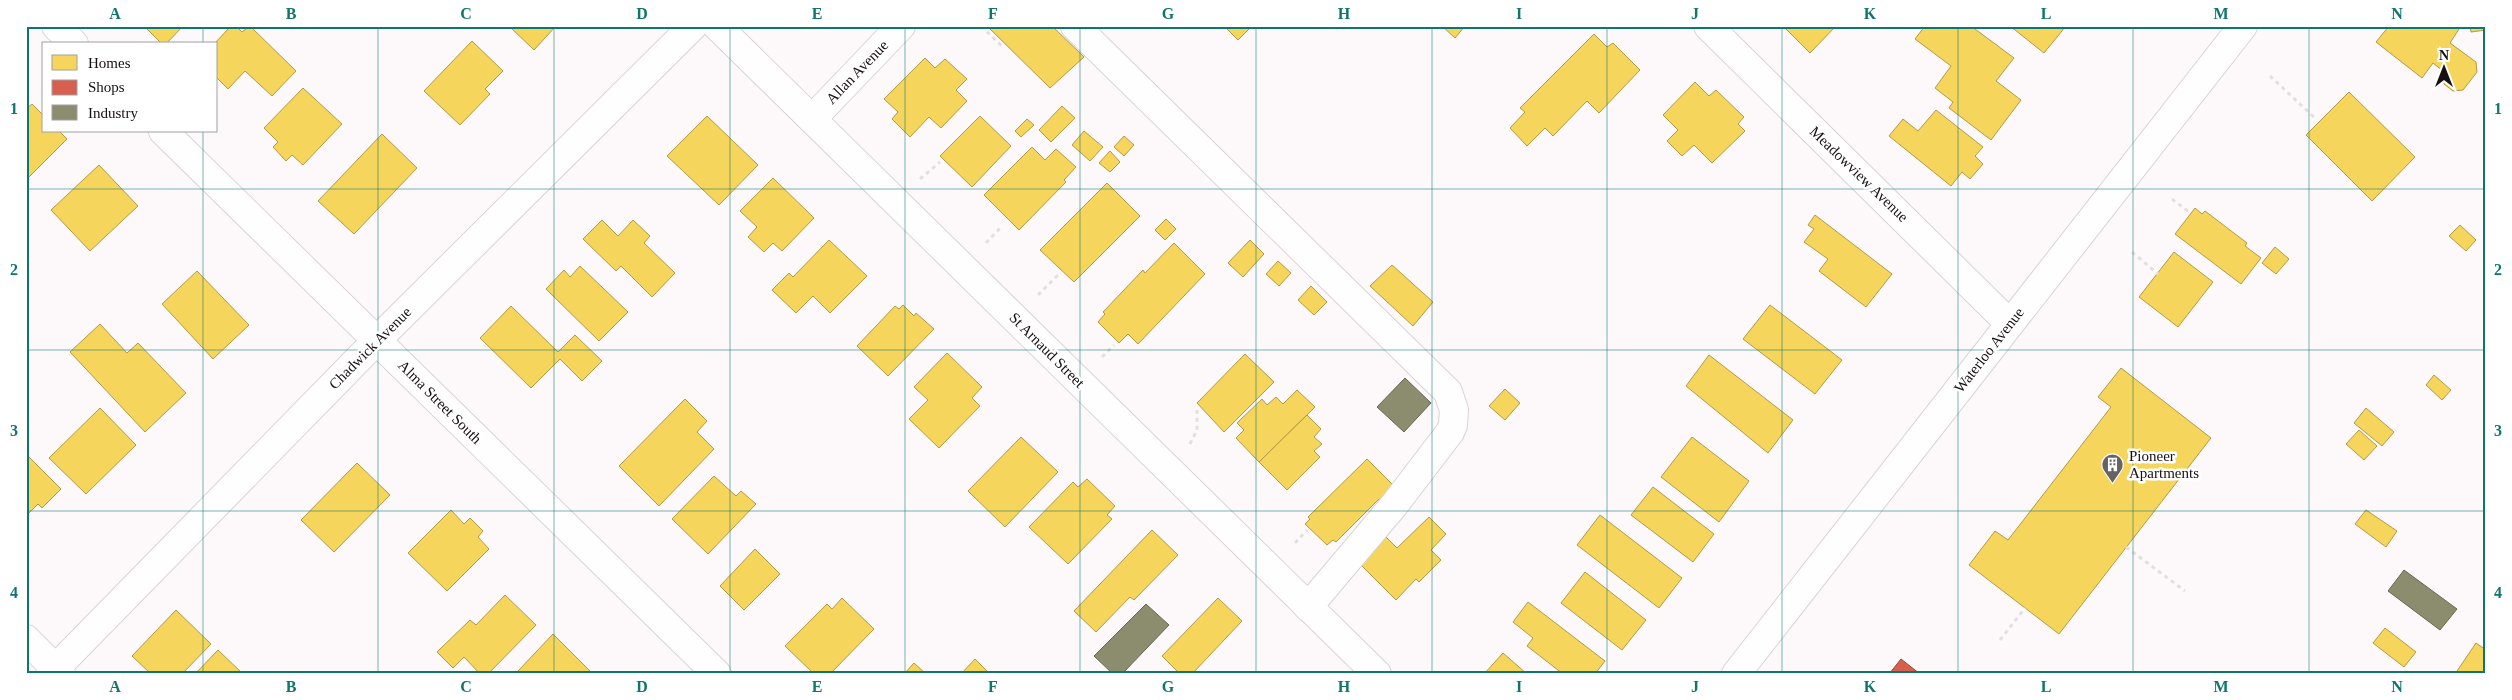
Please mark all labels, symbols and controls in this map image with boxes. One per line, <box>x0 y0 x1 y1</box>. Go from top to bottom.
text: A <box>109 5 121 22</box>
text: B <box>286 5 297 22</box>
text: C <box>460 5 472 22</box>
text: D <box>636 5 648 22</box>
text: E <box>812 5 822 22</box>
text: F <box>988 5 998 22</box>
text: G <box>1162 5 1175 22</box>
text: H <box>1338 5 1351 22</box>
text: I <box>1516 5 1522 22</box>
text: J <box>1691 5 1699 22</box>
text: K <box>1864 5 1877 22</box>
text: L <box>2041 5 2051 22</box>
text: M <box>2213 5 2229 22</box>
text: N <box>2391 5 2403 22</box>
street label: Allan Avenue <box>823 37 891 107</box>
legend <box>42 42 218 132</box>
north arrow <box>2420 42 2470 92</box>
text: N <box>2439 48 2449 63</box>
text: Homes <box>88 55 131 71</box>
text: Shops <box>88 79 125 95</box>
text: 1 <box>10 100 18 117</box>
text: 1 <box>2494 100 2502 117</box>
text: Industry <box>88 105 138 121</box>
street label: Meadowview Avenue <box>1807 123 1912 225</box>
text: 2 <box>10 261 18 278</box>
text: 2 <box>2494 261 2502 278</box>
street label: Chadwick Avenue <box>326 303 415 392</box>
street label: Waterloo Avenue <box>1951 304 2027 396</box>
street label: St Arnaud Street <box>1006 309 1088 391</box>
street label: Alma Street South <box>395 357 485 447</box>
text: 3 <box>10 422 18 439</box>
text: 3 <box>2494 422 2502 439</box>
place label: Pioneer Apartments <box>2129 448 2199 481</box>
building icon: Pioneer Apartments <box>2101 453 2125 484</box>
text: 4 <box>10 584 18 601</box>
text: 4 <box>2494 584 2502 601</box>
text: A <box>109 678 121 695</box>
text: B <box>286 678 297 695</box>
text: C <box>460 678 472 695</box>
text: D <box>636 678 648 695</box>
text: E <box>812 678 822 695</box>
text: F <box>988 678 998 695</box>
text: G <box>1162 678 1175 695</box>
text: H <box>1338 678 1351 695</box>
text: I <box>1516 678 1522 695</box>
text: J <box>1691 678 1699 695</box>
text: K <box>1864 678 1877 695</box>
text: L <box>2041 678 2051 695</box>
text: M <box>2213 678 2229 695</box>
text: N <box>2391 678 2403 695</box>

